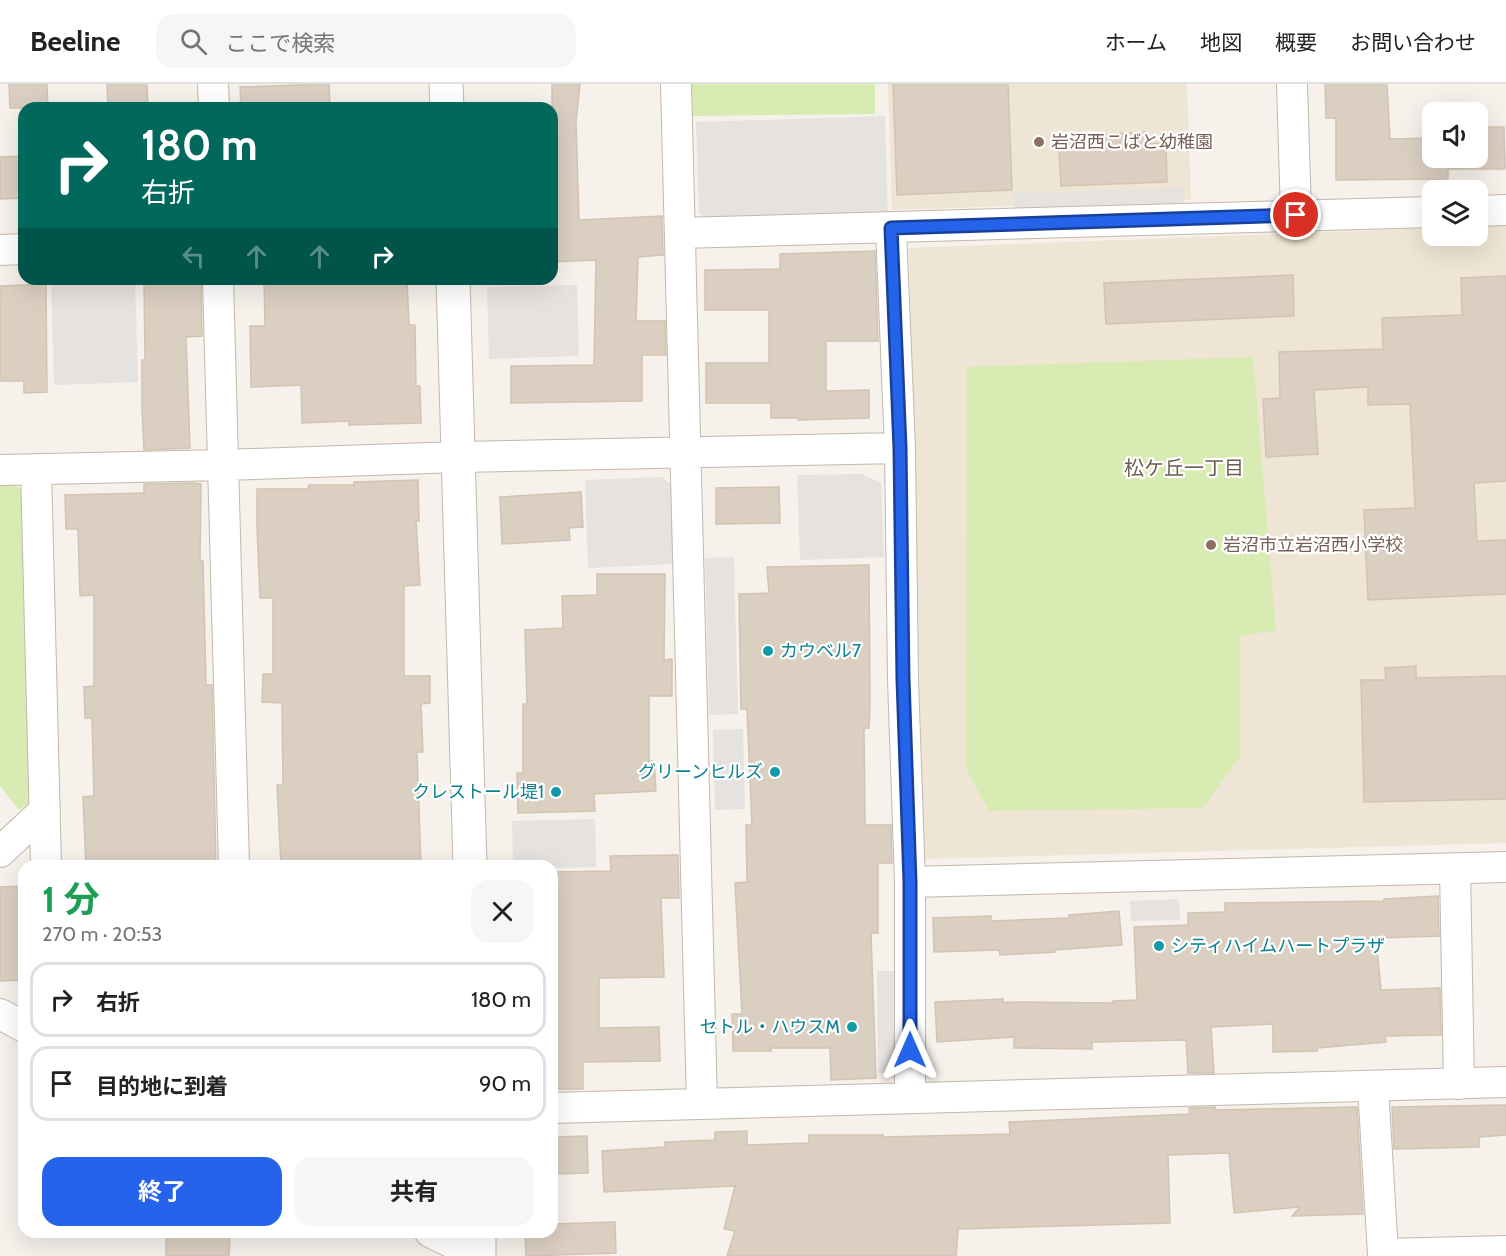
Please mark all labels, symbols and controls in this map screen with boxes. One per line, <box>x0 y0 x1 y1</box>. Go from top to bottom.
search box <box>156 14 576 68</box>
text: Beeline <box>30 24 120 58</box>
icon: search <box>177 25 210 58</box>
text: ここで検索 <box>225 30 335 57</box>
text: ホーム <box>1105 30 1167 55</box>
text: 地図 <box>1200 30 1242 55</box>
text: 概要 <box>1275 30 1317 55</box>
text: お問い合わせ <box>1350 30 1476 55</box>
map controls <box>1422 102 1488 246</box>
button: sound <box>1422 102 1488 168</box>
text: 180 m <box>141 119 257 171</box>
icon: right <box>42 126 120 204</box>
place label: 岩沼西こばと幼稚園 <box>1051 131 1213 153</box>
marker: 岩沼西こばと幼稚園 <box>1032 135 1046 149</box>
text: 右折 <box>141 176 195 209</box>
button: layers <box>1422 180 1488 246</box>
pin <box>1270 189 1321 240</box>
icon: arrive <box>1279 198 1312 231</box>
icon: left <box>177 240 210 273</box>
icon: ahead <box>240 240 273 273</box>
icon: ahead <box>303 240 336 273</box>
icon: right <box>366 240 399 273</box>
district label: 松ケ丘一丁目 <box>1124 456 1244 480</box>
place label: 岩沼市立岩沼西小学校 <box>1223 534 1403 556</box>
marker: 岩沼市立岩沼西小学校 <box>1204 538 1218 552</box>
place label: カウベル7 <box>780 640 861 662</box>
marker: カウベル7 <box>761 644 775 658</box>
place label: グリーンヒルズ <box>638 761 763 783</box>
marker: グリーンヒルズ <box>768 765 782 779</box>
place label: クレストール堤1 <box>412 781 544 803</box>
marker: クレストール堤1 <box>549 785 563 799</box>
text: 1 分 <box>42 877 99 921</box>
button: close <box>471 880 534 943</box>
text: 270 m · 20:53 <box>42 922 162 946</box>
place label: シティハイムハートプラザ <box>1171 935 1385 957</box>
marker: シティハイムハートプラザ <box>1152 939 1166 953</box>
icon: right <box>45 983 78 1016</box>
text: 180 m <box>471 986 531 1013</box>
text: 右折 <box>96 989 140 1016</box>
place label: セトル・ハウスM <box>699 1016 840 1038</box>
position arrow <box>878 1018 942 1082</box>
marker: セトル・ハウスM <box>845 1020 859 1034</box>
icon: arrive <box>45 1067 78 1100</box>
text: 90 m <box>479 1070 531 1097</box>
text: 目的地に到着 <box>96 1073 228 1100</box>
button: 終了 <box>42 1157 282 1226</box>
button: 共有 <box>294 1157 534 1226</box>

